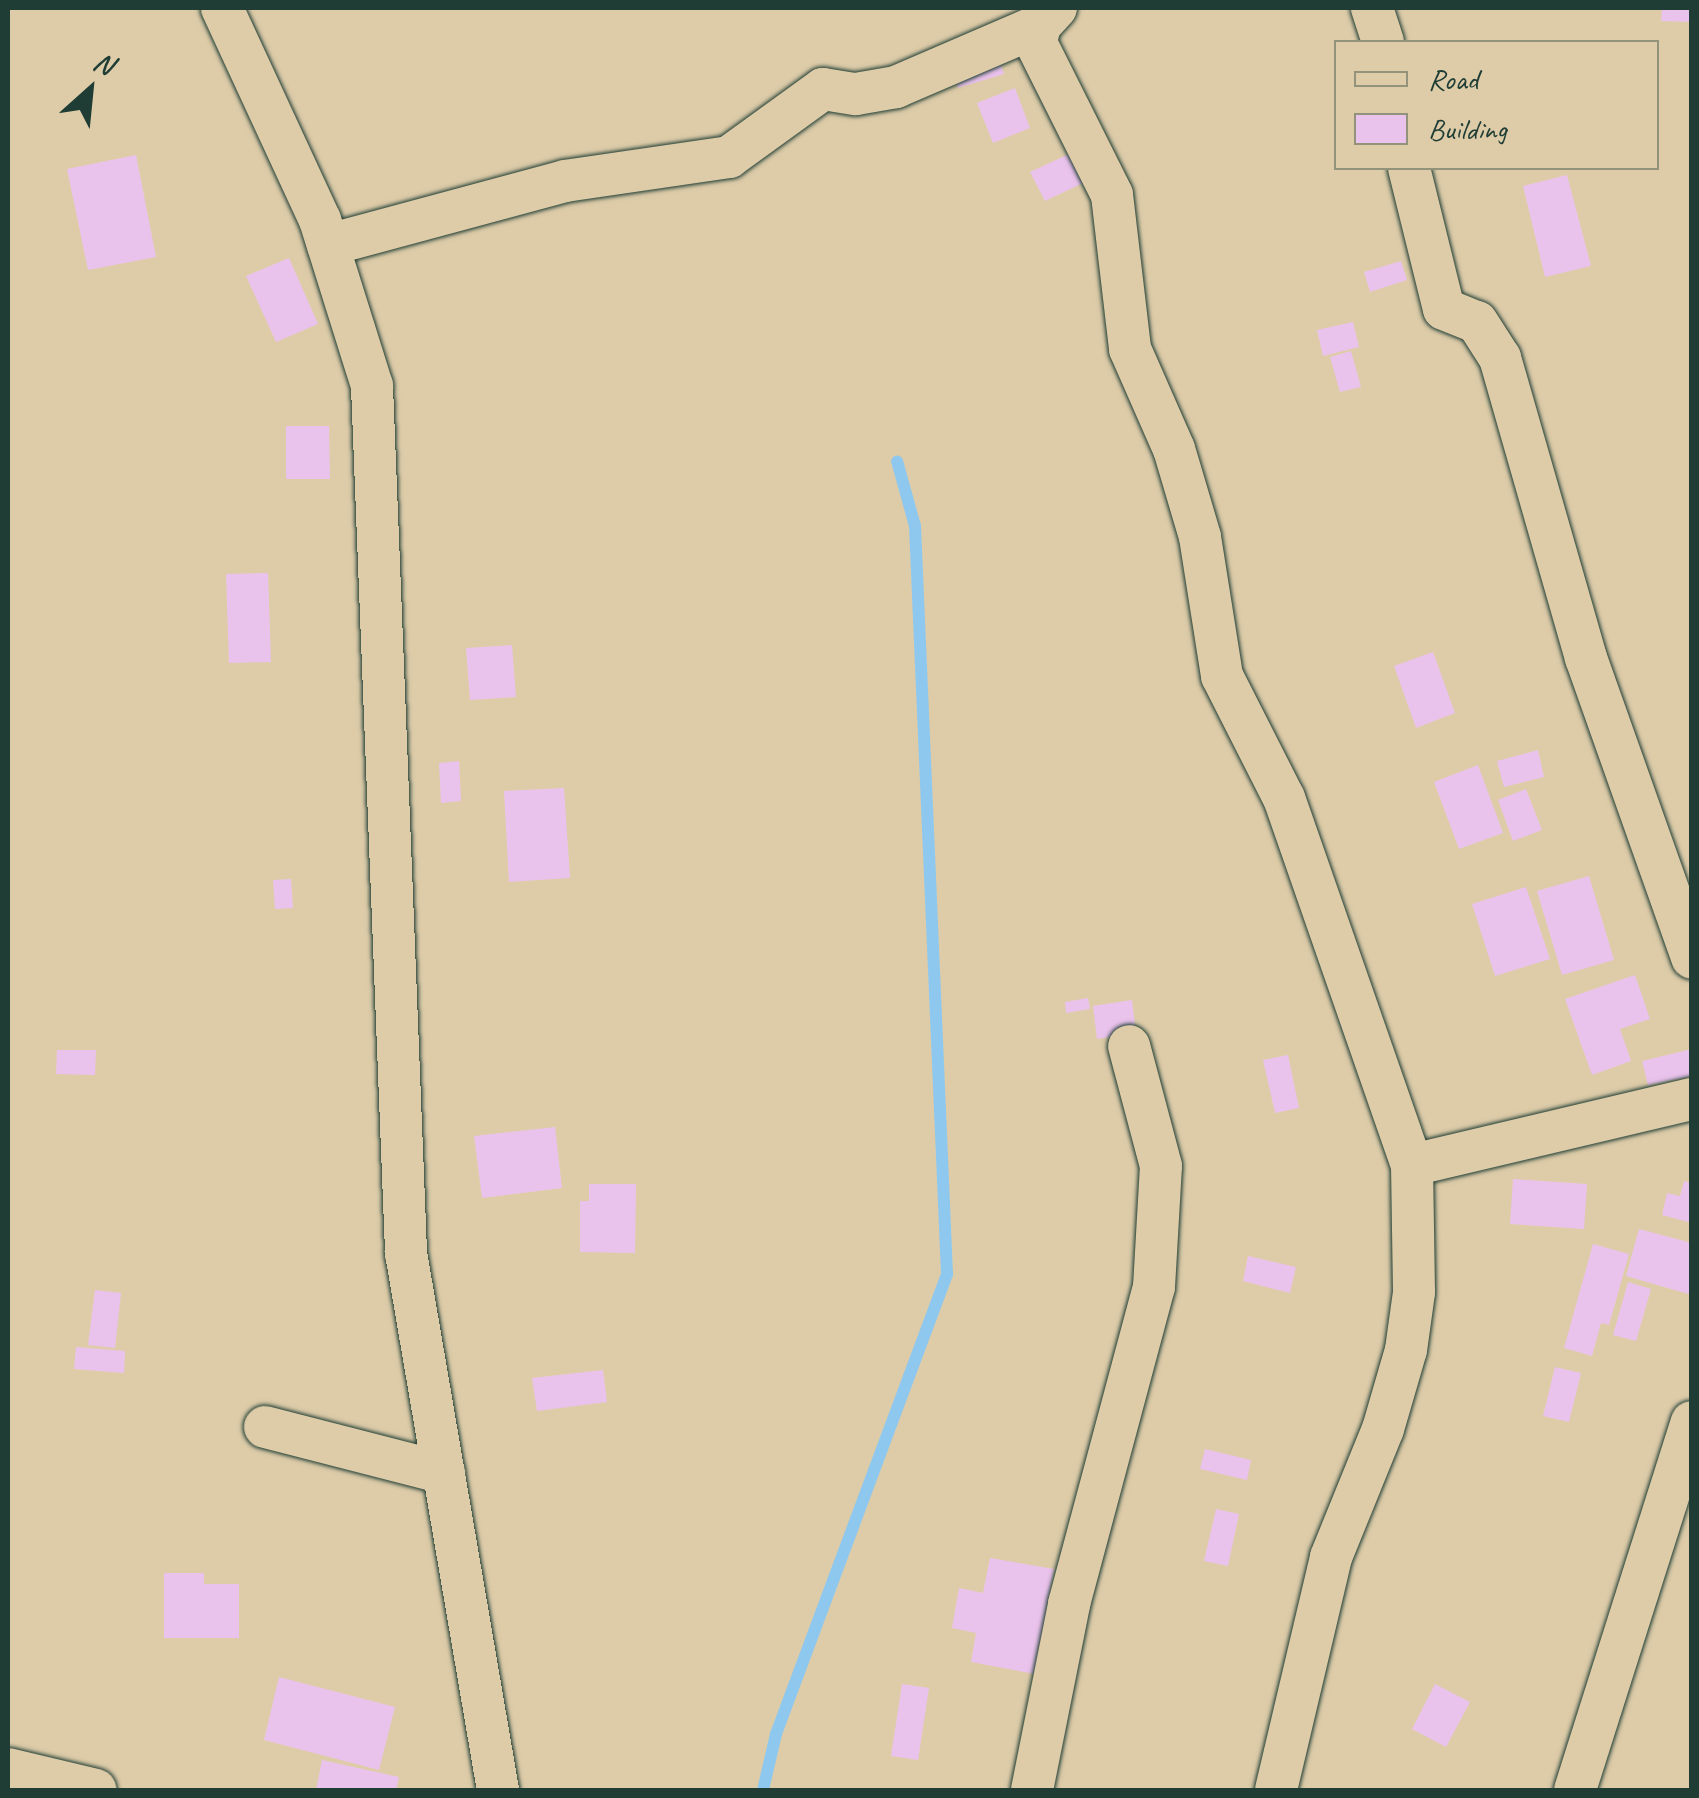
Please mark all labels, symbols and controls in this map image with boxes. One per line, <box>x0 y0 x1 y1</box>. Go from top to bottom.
north arrow <box>40 40 140 140</box>
legend <box>1334 40 1659 170</box>
text: N <box>88 43 120 82</box>
text: Road <box>1428 60 1478 98</box>
text: Building <box>1428 110 1507 148</box>

